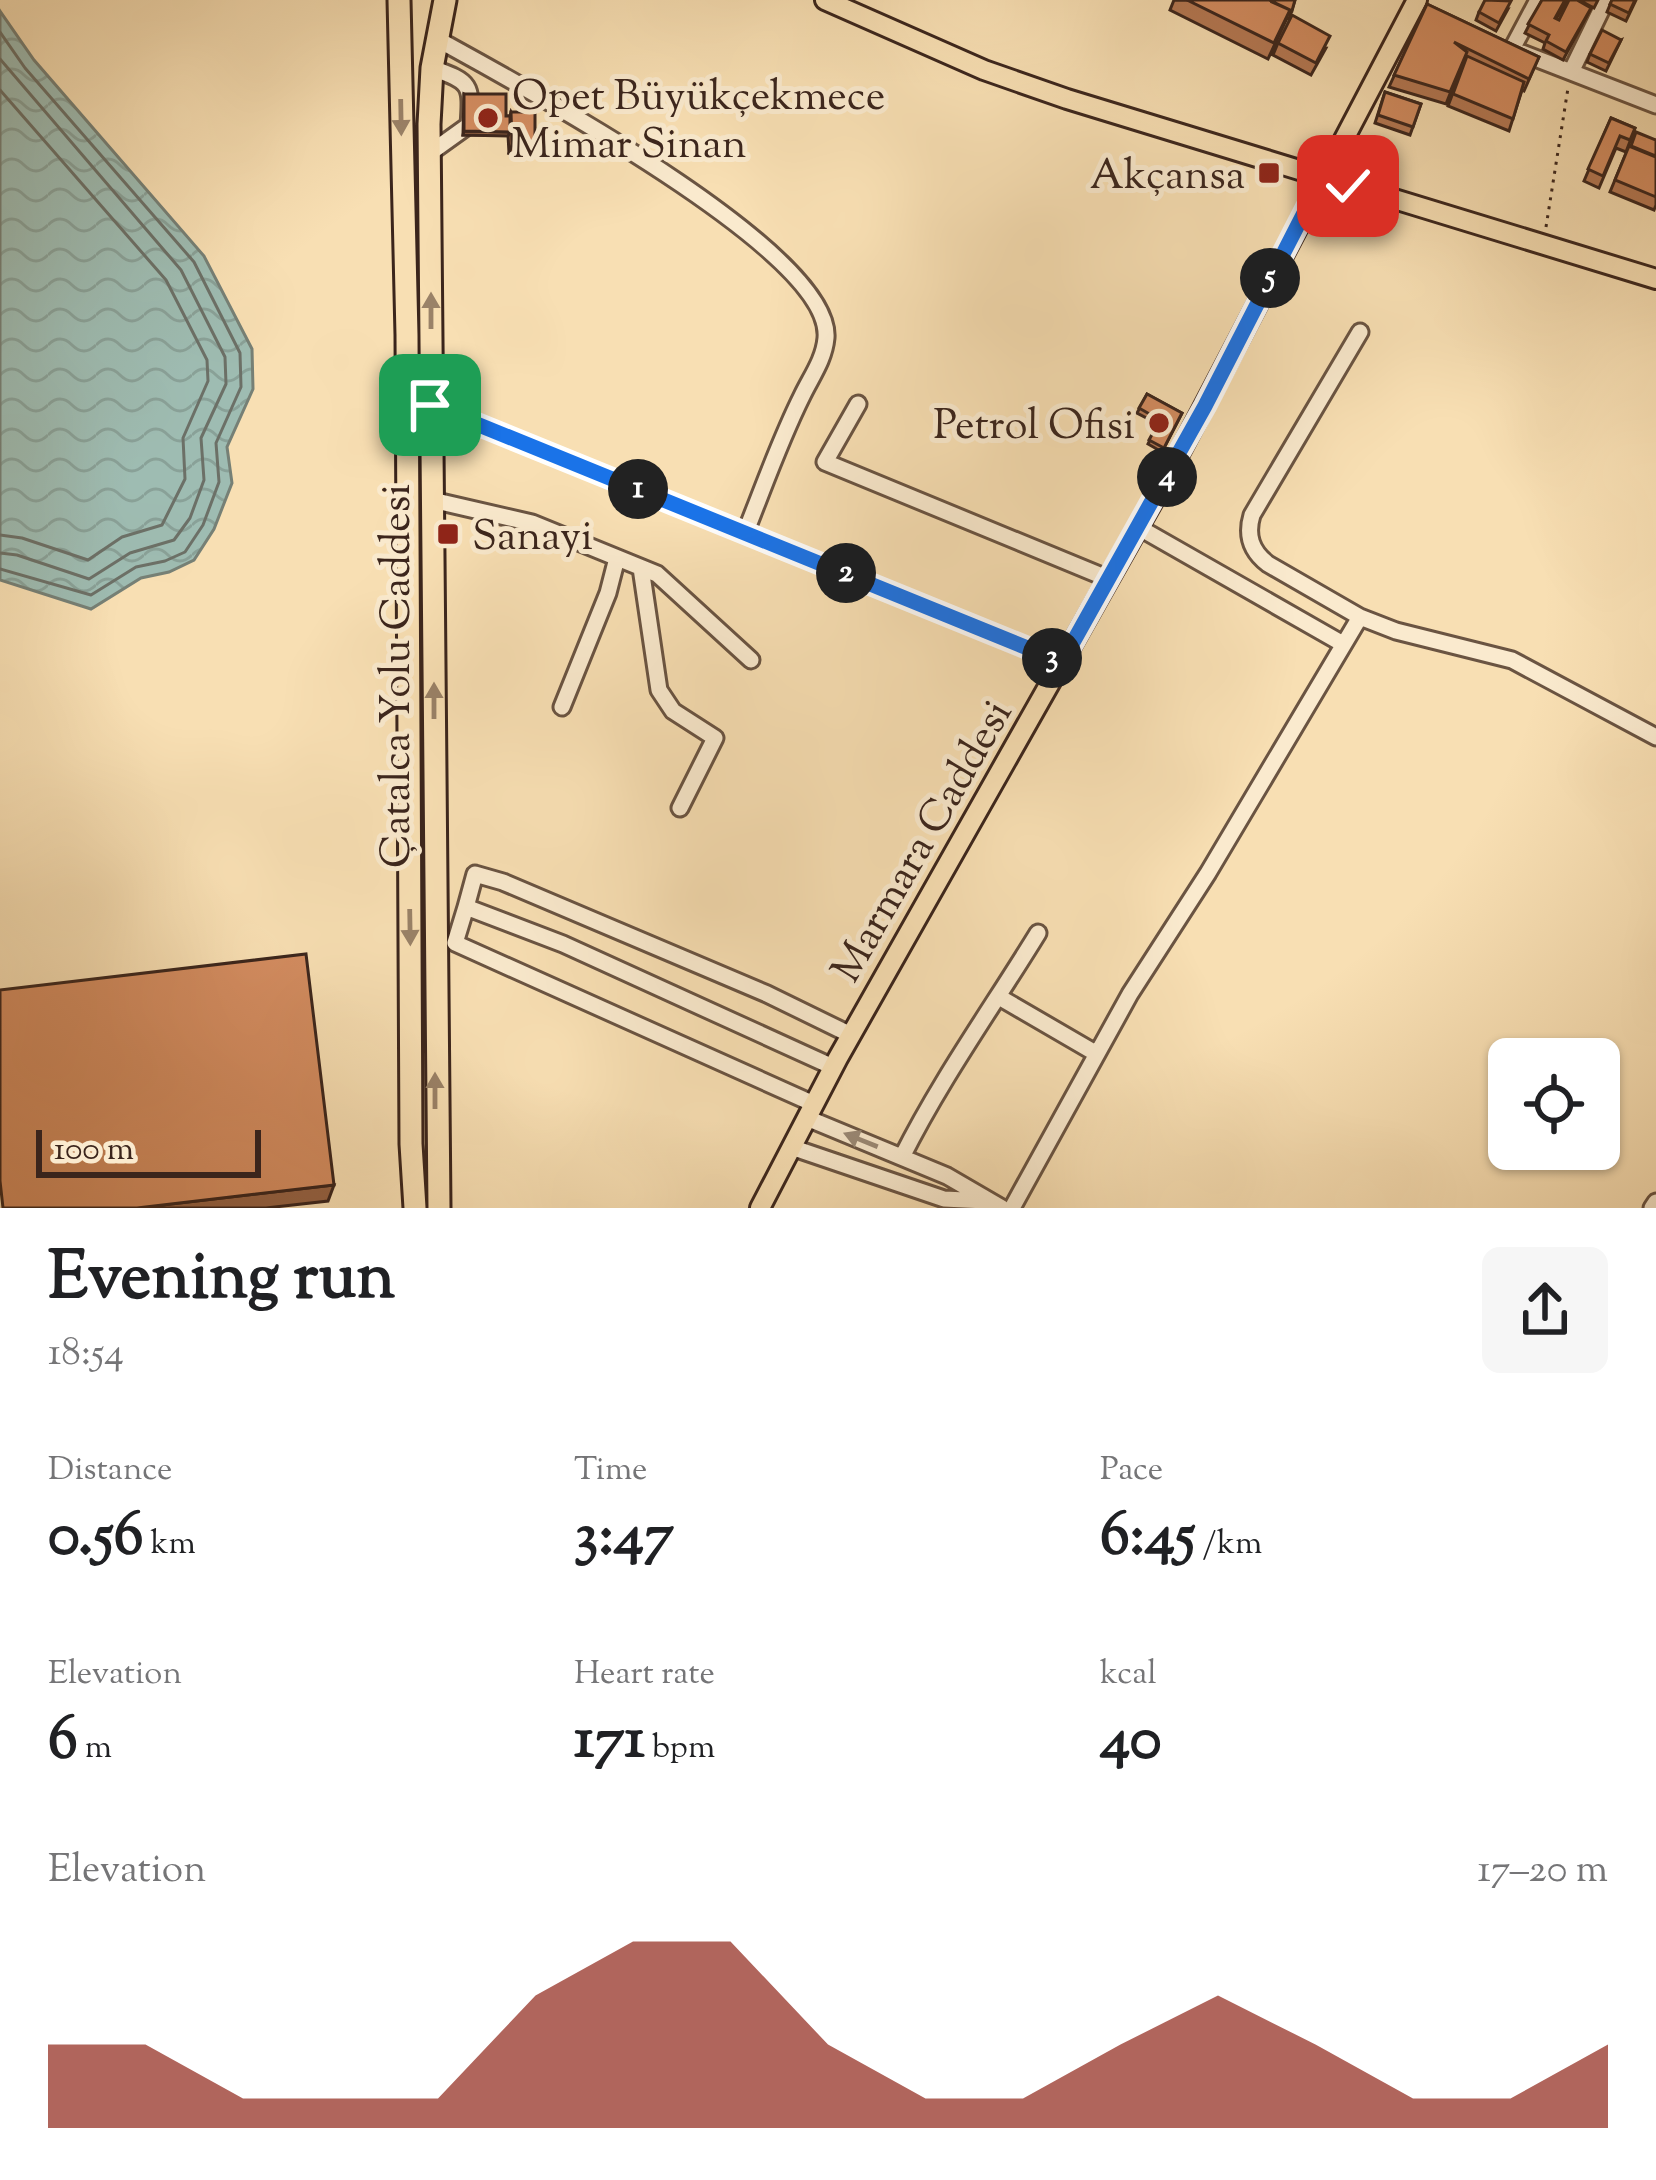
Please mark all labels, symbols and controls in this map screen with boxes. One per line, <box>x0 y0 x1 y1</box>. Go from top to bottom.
place label: Opet Büyükçekmece Mimar Sinan <box>512 69 885 177</box>
one-way arrow <box>392 99 411 137</box>
marker: Opet Büyükçekmece Mimar Sinan <box>475 105 501 131</box>
pin <box>1297 135 1399 237</box>
place label: Akçansa <box>1090 148 1245 208</box>
icon: check <box>1315 153 1381 219</box>
marker: Akçansa <box>1256 160 1282 186</box>
pin: 5 <box>1240 248 1300 308</box>
text: 5 <box>1264 254 1276 302</box>
one-way arrow <box>421 291 441 329</box>
pin <box>379 354 481 456</box>
icon: arrive <box>397 372 463 438</box>
place label: Petrol Ofisi <box>933 398 1135 458</box>
marker: Petrol Ofisi <box>1146 410 1172 436</box>
pin: 4 <box>1137 447 1197 507</box>
text: 4 <box>1159 453 1175 501</box>
pin: 1 <box>608 459 668 519</box>
text: 1 <box>632 465 644 513</box>
street label: Çatalca Yolu Caddesi <box>369 484 429 868</box>
place label: Sanayi <box>472 509 593 569</box>
marker: Sanayi <box>435 521 461 547</box>
pin: 2 <box>816 543 876 603</box>
text: 2 <box>838 549 854 597</box>
pin: 3 <box>1022 628 1082 688</box>
text: 3 <box>1045 634 1059 682</box>
one-way arrow <box>424 681 444 719</box>
street label: Marmara Caddesi <box>819 690 1030 995</box>
one-way arrow <box>400 909 420 947</box>
map controls <box>1488 1038 1620 1170</box>
button: locate <box>1488 1038 1620 1170</box>
one-way arrow <box>425 1071 445 1109</box>
scale bar <box>36 1124 261 1177</box>
text: 100 m <box>54 1127 134 1175</box>
one-way arrow <box>842 1130 878 1149</box>
text: Evening run <box>48 1234 395 1329</box>
button: share <box>1482 1247 1608 1373</box>
text: 18:54 <box>48 1327 124 1383</box>
text: Distance <box>48 1447 172 1495</box>
text: Time <box>574 1447 647 1495</box>
text: Pace <box>1100 1447 1163 1495</box>
text: 0.56 <box>48 1495 144 1582</box>
text: 3:47 <box>574 1495 674 1582</box>
text: 6:45 <box>1100 1495 1196 1582</box>
text: km <box>144 1521 196 1569</box>
text: /km <box>1196 1521 1262 1569</box>
text: Elevation <box>48 1651 182 1699</box>
text: Heart rate <box>574 1651 715 1699</box>
text: kcal <box>1100 1651 1157 1699</box>
text: 6 <box>48 1699 78 1786</box>
text: 171 <box>574 1699 645 1786</box>
text: 40 <box>1100 1699 1161 1786</box>
text: m <box>78 1725 112 1773</box>
text: bpm <box>645 1725 715 1773</box>
text: Elevation <box>48 1844 206 1900</box>
text: 17–20 m <box>1477 1844 1608 1900</box>

